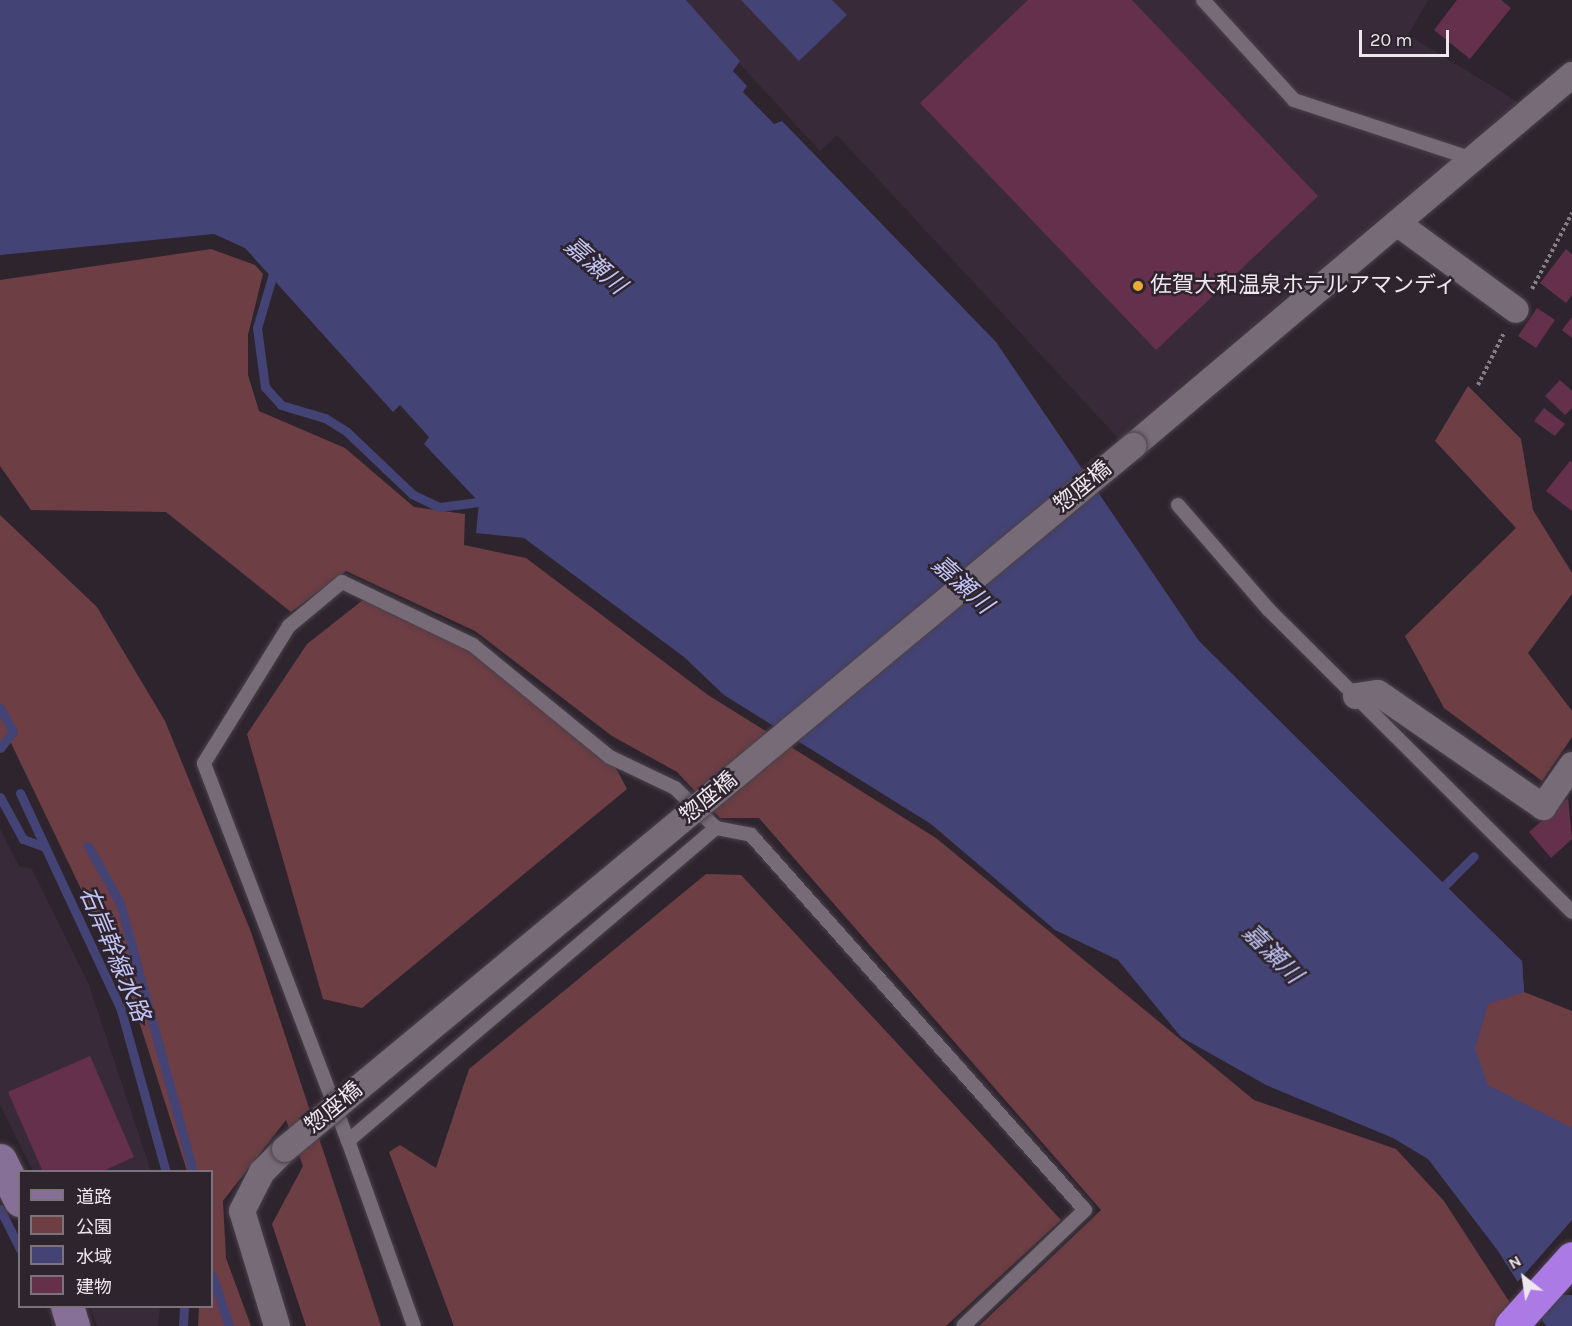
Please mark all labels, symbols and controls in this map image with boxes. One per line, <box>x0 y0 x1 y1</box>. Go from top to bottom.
scale bar <box>1362 18 1452 56</box>
text: 20 m <box>1370 29 1412 51</box>
water label: 嘉瀬川 <box>558 232 632 300</box>
place label: 佐賀大和温泉ホテルアマンディ <box>1150 273 1458 299</box>
marker: 佐賀大和温泉ホテルアマンディ <box>1131 279 1145 293</box>
street label: 惣座橋 <box>1049 456 1117 518</box>
water label: 嘉瀬川 <box>926 550 998 620</box>
street label: 惣座橋 <box>675 767 743 829</box>
water label: 右岸幹線水路 <box>73 882 155 1026</box>
water label: 嘉瀬川 <box>1236 918 1308 990</box>
street label: 惣座橋 <box>300 1077 368 1139</box>
legend <box>18 1170 213 1308</box>
text: 道路 <box>76 1186 112 1208</box>
text: 公園 <box>76 1216 112 1238</box>
text: 水域 <box>76 1246 112 1268</box>
north arrow <box>1494 1248 1554 1308</box>
text: N <box>1505 1251 1524 1273</box>
text: 建物 <box>76 1276 112 1298</box>

